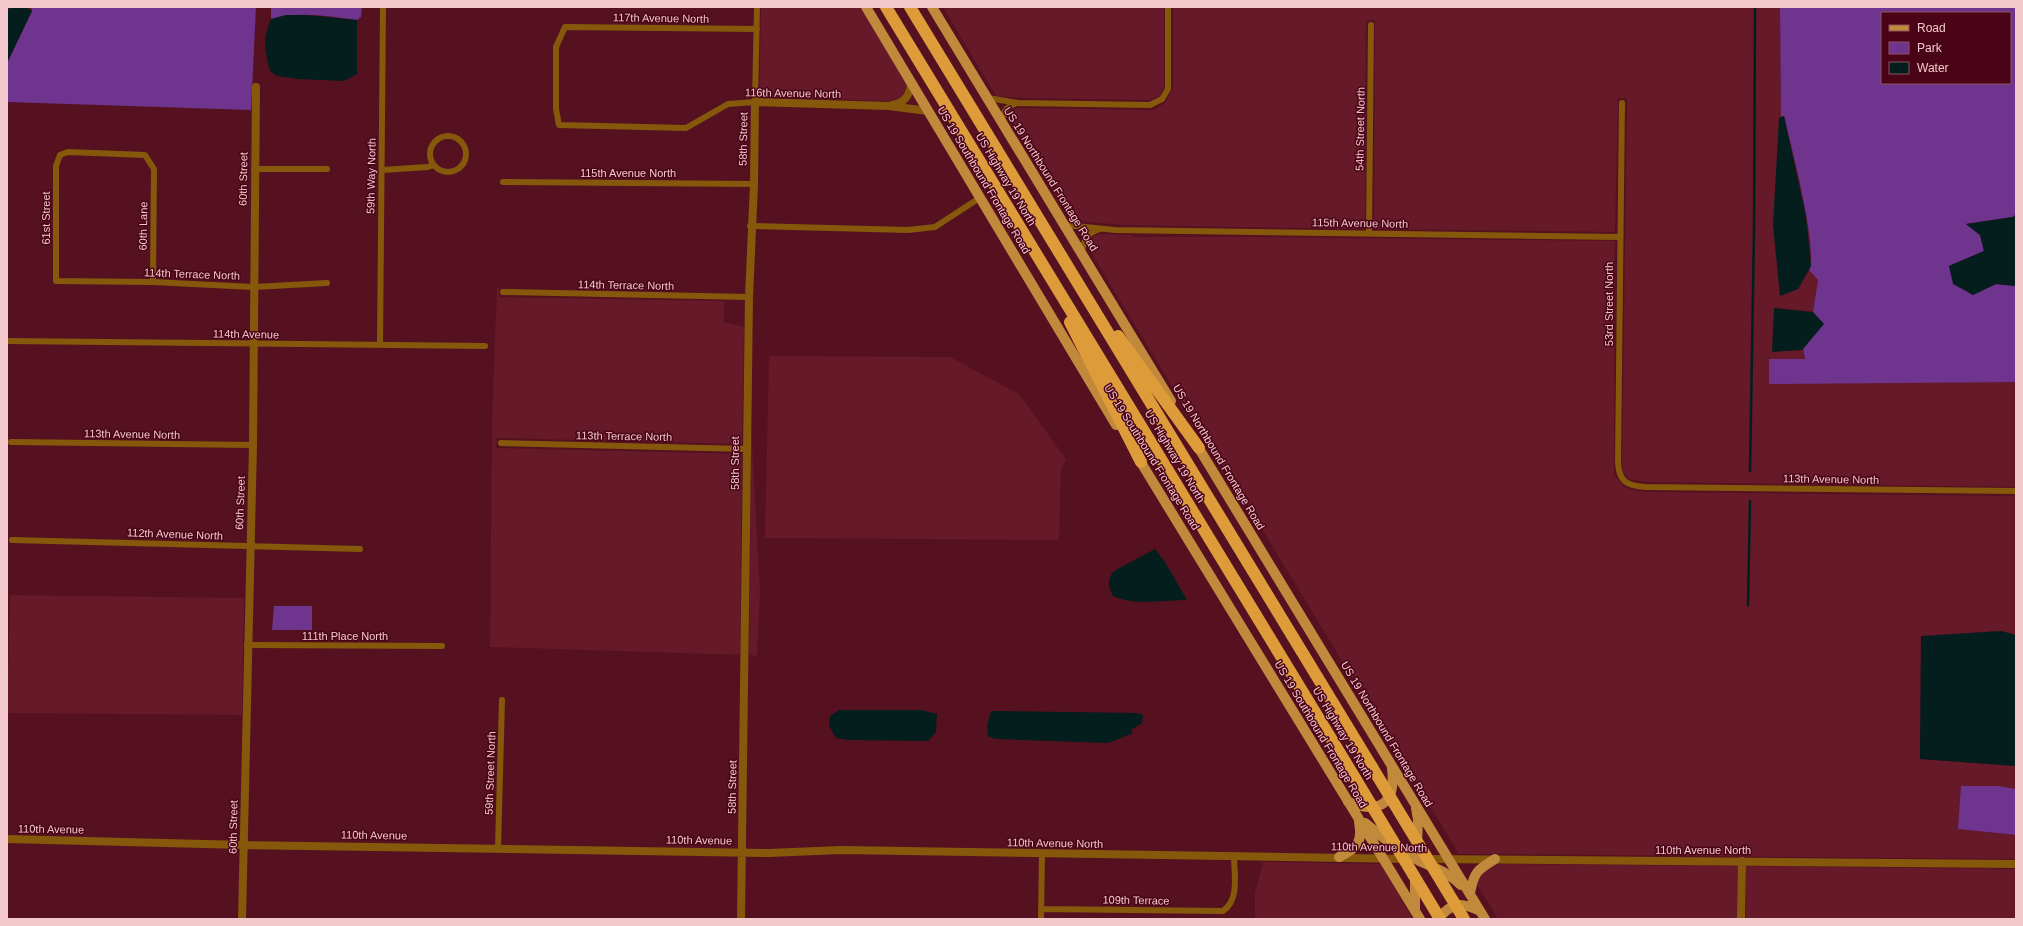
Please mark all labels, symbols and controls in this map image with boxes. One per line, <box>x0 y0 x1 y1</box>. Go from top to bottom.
street label: 117th Avenue North <box>613 11 709 25</box>
legend <box>1881 12 2011 84</box>
text: Road <box>1917 21 1946 35</box>
text: Park <box>1917 41 1943 55</box>
text: Water <box>1917 61 1949 75</box>
street label: 116th Avenue North <box>745 86 841 100</box>
street label: 54th Street North <box>1353 87 1367 171</box>
street label: US 19 Southbound Frontage Road <box>935 104 1033 256</box>
street label: US 19 Northbound Frontage Road <box>1002 105 1100 253</box>
street label: 58th Street <box>737 112 749 166</box>
street label: US Highway 19 North <box>974 131 1038 227</box>
street label: 59th Way North <box>364 138 378 214</box>
street label: 60th Street <box>237 152 249 206</box>
street label: 115th Avenue North <box>580 167 676 179</box>
street label: 61st Street <box>40 191 52 245</box>
street label: 60th Lane <box>137 201 149 251</box>
street label: 115th Avenue North <box>1312 216 1408 230</box>
street label: 53rd Street North <box>1603 262 1615 346</box>
street label: 114th Terrace North <box>144 266 240 282</box>
street label: 114th Terrace North <box>578 278 674 292</box>
street label: 114th Avenue <box>213 327 279 341</box>
street label: US 19 Southbound Frontage Road <box>1102 382 1202 532</box>
street label: US 19 Northbound Frontage Road <box>1171 382 1267 532</box>
street label: US Highway 19 North <box>1143 408 1207 504</box>
street label: 113th Avenue North <box>84 427 180 441</box>
street label: 113th Terrace North <box>576 429 672 443</box>
street label: 58th Street <box>729 436 741 490</box>
street label: 113th Avenue North <box>1783 472 1879 486</box>
street label: 60th Street <box>233 476 247 530</box>
street label: 112th Avenue North <box>127 526 223 542</box>
street label: 111th Place North <box>302 630 388 642</box>
street label: US 19 Southbound Frontage Road <box>1272 658 1370 810</box>
street label: US 19 Northbound Frontage Road <box>1339 659 1435 809</box>
street label: US Highway 19 North <box>1311 685 1375 781</box>
street label: 59th Street North <box>483 731 497 815</box>
street label: 58th Street <box>726 760 738 814</box>
street label: 60th Street <box>227 800 239 854</box>
street label: 110th Avenue <box>18 822 84 836</box>
street label: 110th Avenue <box>341 828 407 842</box>
street label: 110th Avenue <box>666 833 732 847</box>
street label: 110th Avenue North <box>1007 836 1103 850</box>
street label: 110th Avenue North <box>1331 840 1427 854</box>
street label: 110th Avenue North <box>1655 844 1751 856</box>
street label: 109th Terrace <box>1102 893 1170 907</box>

